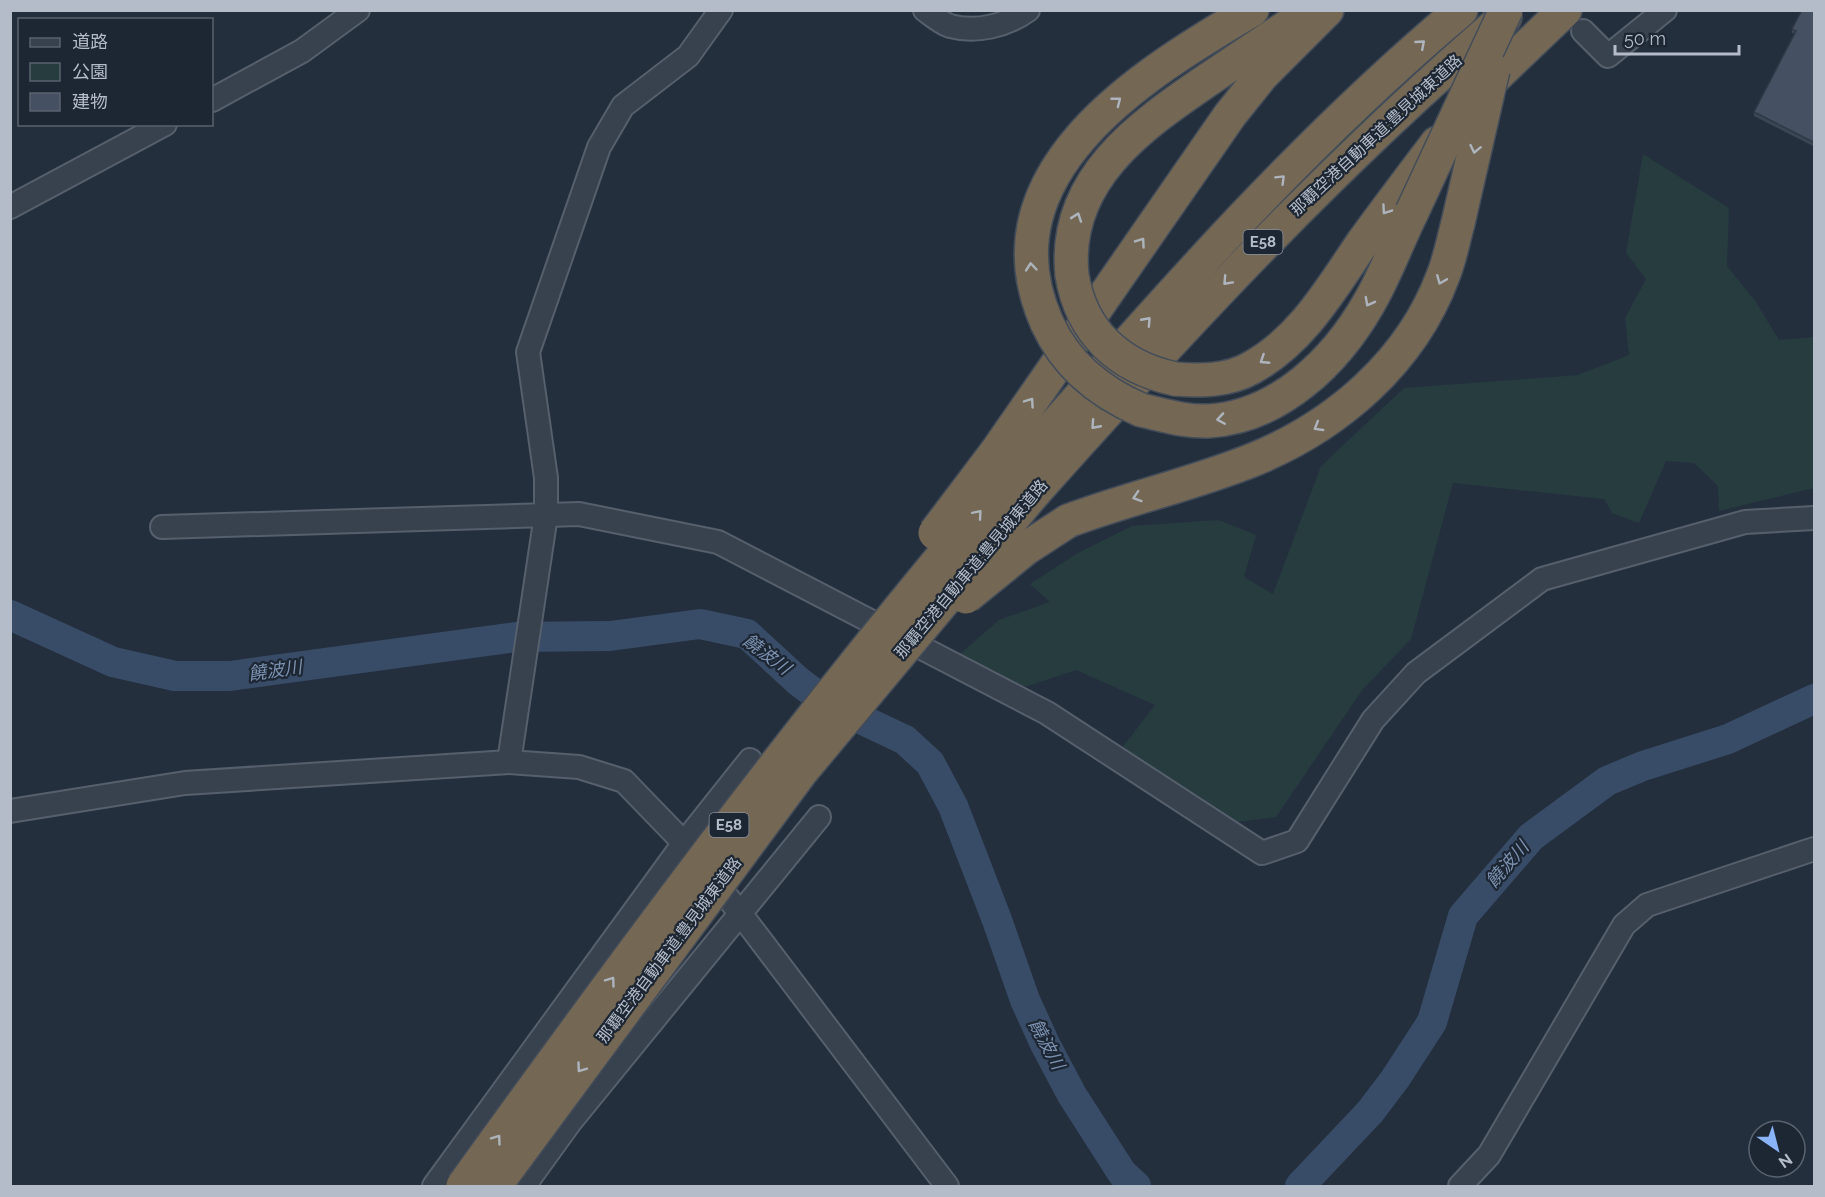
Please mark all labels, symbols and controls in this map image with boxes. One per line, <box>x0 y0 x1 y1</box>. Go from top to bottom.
legend <box>18 18 213 126</box>
scale bar <box>1615 18 1740 56</box>
text: 50 m <box>1624 28 1666 49</box>
text: 道路 <box>72 31 108 52</box>
one-way arrow <box>1415 40 1425 51</box>
street label: 那覇空港自動車道;豊見城東道路 <box>1286 51 1466 219</box>
text: 公園 <box>72 61 108 82</box>
text: 建物 <box>72 91 108 112</box>
one-way arrow <box>1110 98 1121 109</box>
one-way arrow <box>1469 144 1482 154</box>
one-way arrow <box>1273 175 1284 186</box>
one-way arrow <box>1382 203 1393 214</box>
one-way arrow <box>1070 212 1082 223</box>
road number: E58 <box>1244 230 1282 254</box>
one-way arrow <box>1134 237 1145 248</box>
one-way arrow <box>1025 263 1038 272</box>
one-way arrow <box>1436 273 1448 284</box>
one-way arrow <box>1223 274 1234 285</box>
one-way arrow <box>1365 296 1376 307</box>
one-way arrow <box>1140 317 1151 328</box>
one-way arrow <box>1260 352 1270 364</box>
one-way arrow <box>1023 398 1034 409</box>
one-way arrow <box>1216 412 1226 424</box>
one-way arrow <box>1091 418 1102 429</box>
one-way arrow <box>1314 419 1324 431</box>
street label: 那覇空港自動車道;豊見城東道路 <box>891 476 1051 662</box>
one-way arrow <box>1132 489 1143 502</box>
one-way arrow <box>971 510 982 521</box>
water label: 饒波川 <box>739 629 796 680</box>
water label: 饒波川 <box>247 656 305 684</box>
road number: E58 <box>710 813 748 837</box>
water label: 饒波川 <box>1481 835 1534 891</box>
street label: 那覇空港自動車道;豊見城東道路 <box>593 854 745 1046</box>
one-way arrow <box>604 976 615 987</box>
water label: 饒波川 <box>1025 1015 1070 1075</box>
one-way arrow <box>577 1061 588 1072</box>
north arrow <box>1747 1119 1807 1179</box>
one-way arrow <box>490 1135 501 1146</box>
text: N <box>1775 1150 1796 1172</box>

